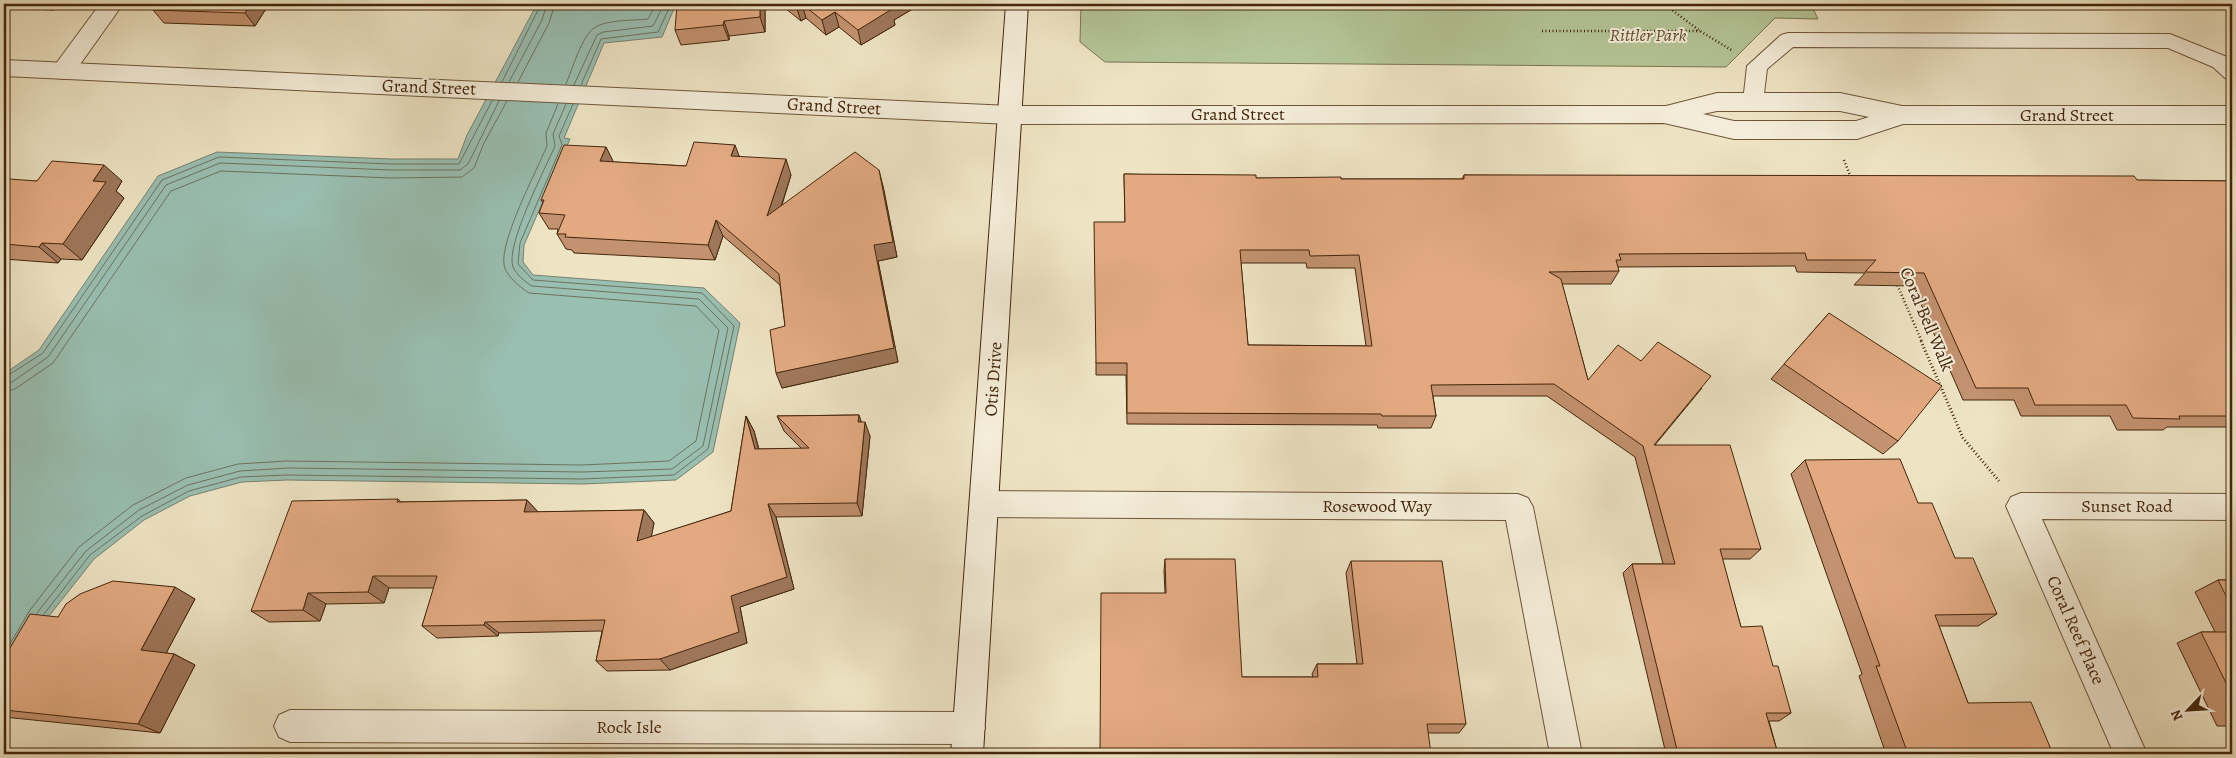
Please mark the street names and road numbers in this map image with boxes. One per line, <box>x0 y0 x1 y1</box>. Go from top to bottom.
street label: Grand Street <box>382 73 476 101</box>
street label: Grand Street <box>786 92 882 120</box>
street label: Grand Street <box>1191 102 1285 126</box>
street label: Grand Street <box>2020 103 2114 127</box>
street label: Coral Bell Walk <box>1894 263 1960 375</box>
street label: Otis Drive <box>978 341 1008 417</box>
street label: Rosewood Way <box>1322 494 1433 518</box>
street label: Sunset Road <box>2081 494 2173 518</box>
street label: Coral Reef Place <box>2041 572 2111 688</box>
street label: Rock Isle <box>596 715 662 739</box>

